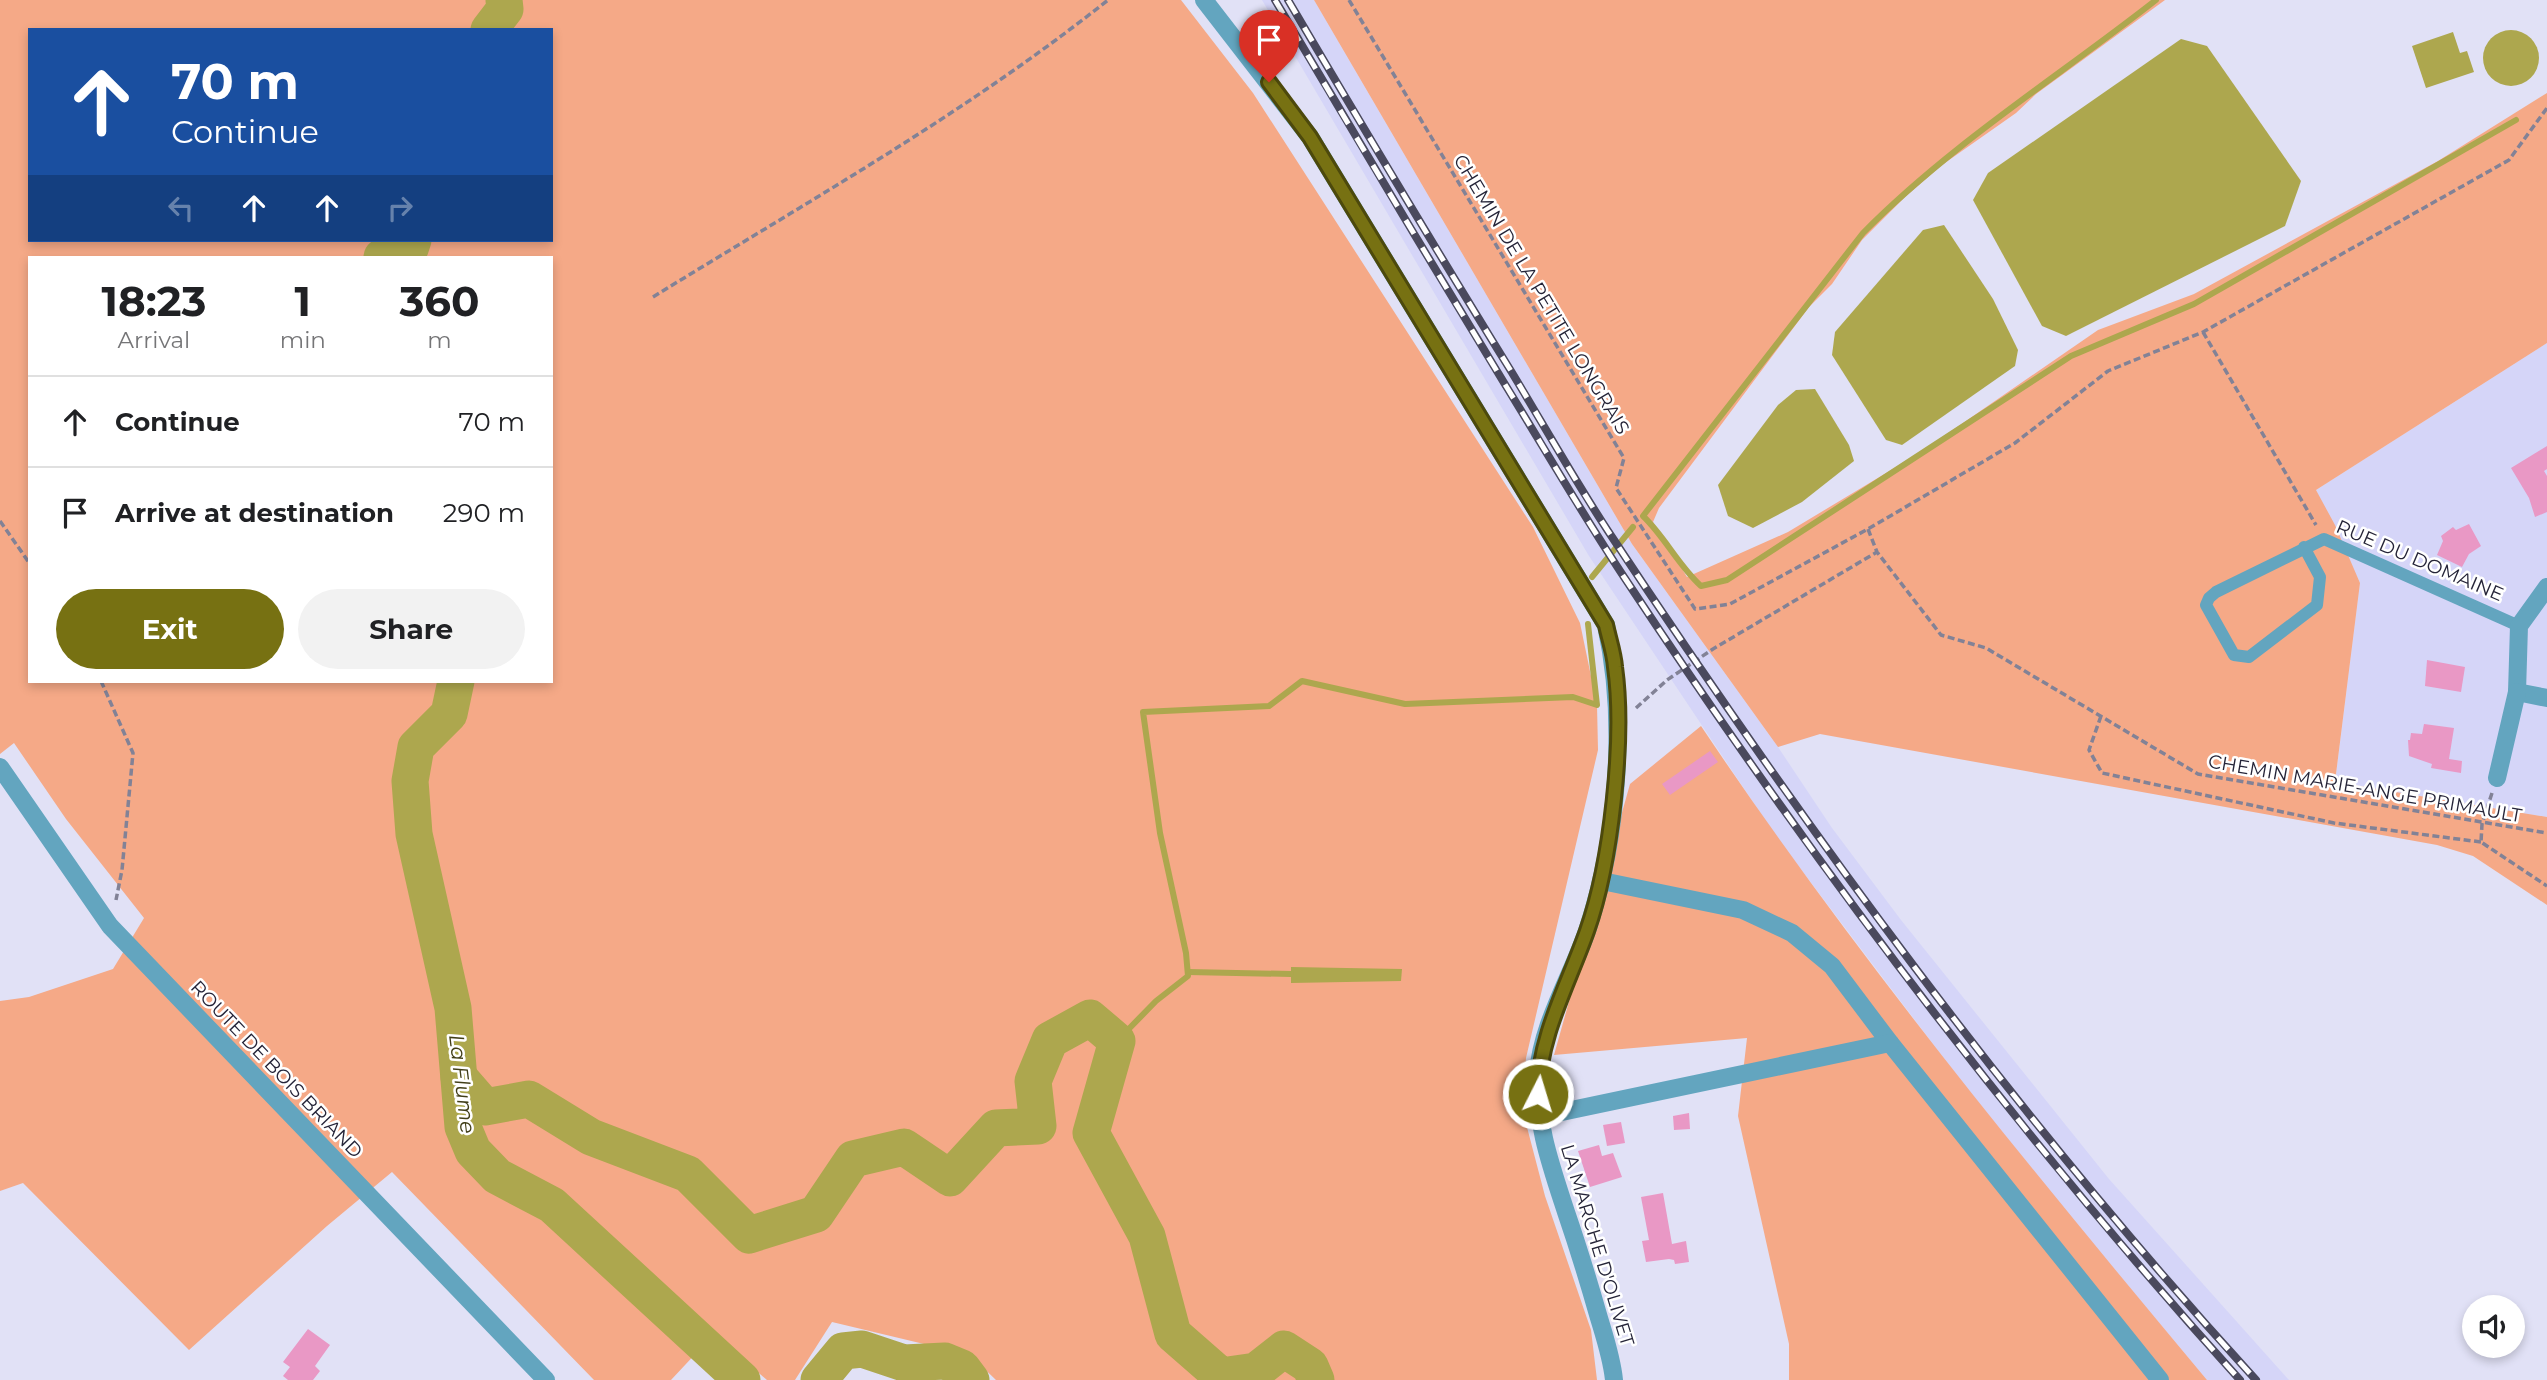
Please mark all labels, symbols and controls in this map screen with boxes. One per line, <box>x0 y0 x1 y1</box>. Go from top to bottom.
pin <box>1239 10 1299 82</box>
icon: arrive <box>1250 21 1288 59</box>
text: 70 m <box>171 52 299 111</box>
icon: ahead <box>56 56 147 147</box>
text: Continue <box>171 112 319 151</box>
street label: CHEMIN DE LA PETITE LONGRAIS <box>1449 150 1634 438</box>
icon: left <box>162 189 200 227</box>
icon: ahead <box>235 189 273 227</box>
icon: ahead <box>308 189 346 227</box>
icon: right <box>381 189 419 227</box>
text: 18:23 <box>101 275 206 327</box>
text: 1 <box>295 275 311 327</box>
text: 360 <box>399 275 480 327</box>
text: Arrival <box>118 326 190 354</box>
text: min <box>280 326 326 354</box>
text: m <box>427 326 452 354</box>
icon: ahead <box>56 403 94 441</box>
text: Continue <box>115 406 240 438</box>
text: 70 m <box>459 406 525 438</box>
icon: arrive <box>56 494 94 532</box>
text: Arrive at destination <box>115 497 394 529</box>
text: 290 m <box>443 497 525 529</box>
street label: RUE DU DOMAINE <box>2333 515 2507 606</box>
button: Exit <box>56 589 284 669</box>
button: Share <box>298 589 525 669</box>
street label: CHEMIN MARIE-ANGE PRIMAULT <box>2206 750 2524 827</box>
street label: ROUTE DE BOIS BRIAND <box>186 976 367 1163</box>
water label: La Flume <box>444 1033 481 1135</box>
position arrow <box>1501 1057 1575 1131</box>
street label: LA MARCHE D'OLIVET <box>1556 1141 1639 1349</box>
map controls <box>2462 1295 2525 1358</box>
button: sound <box>2462 1295 2525 1358</box>

